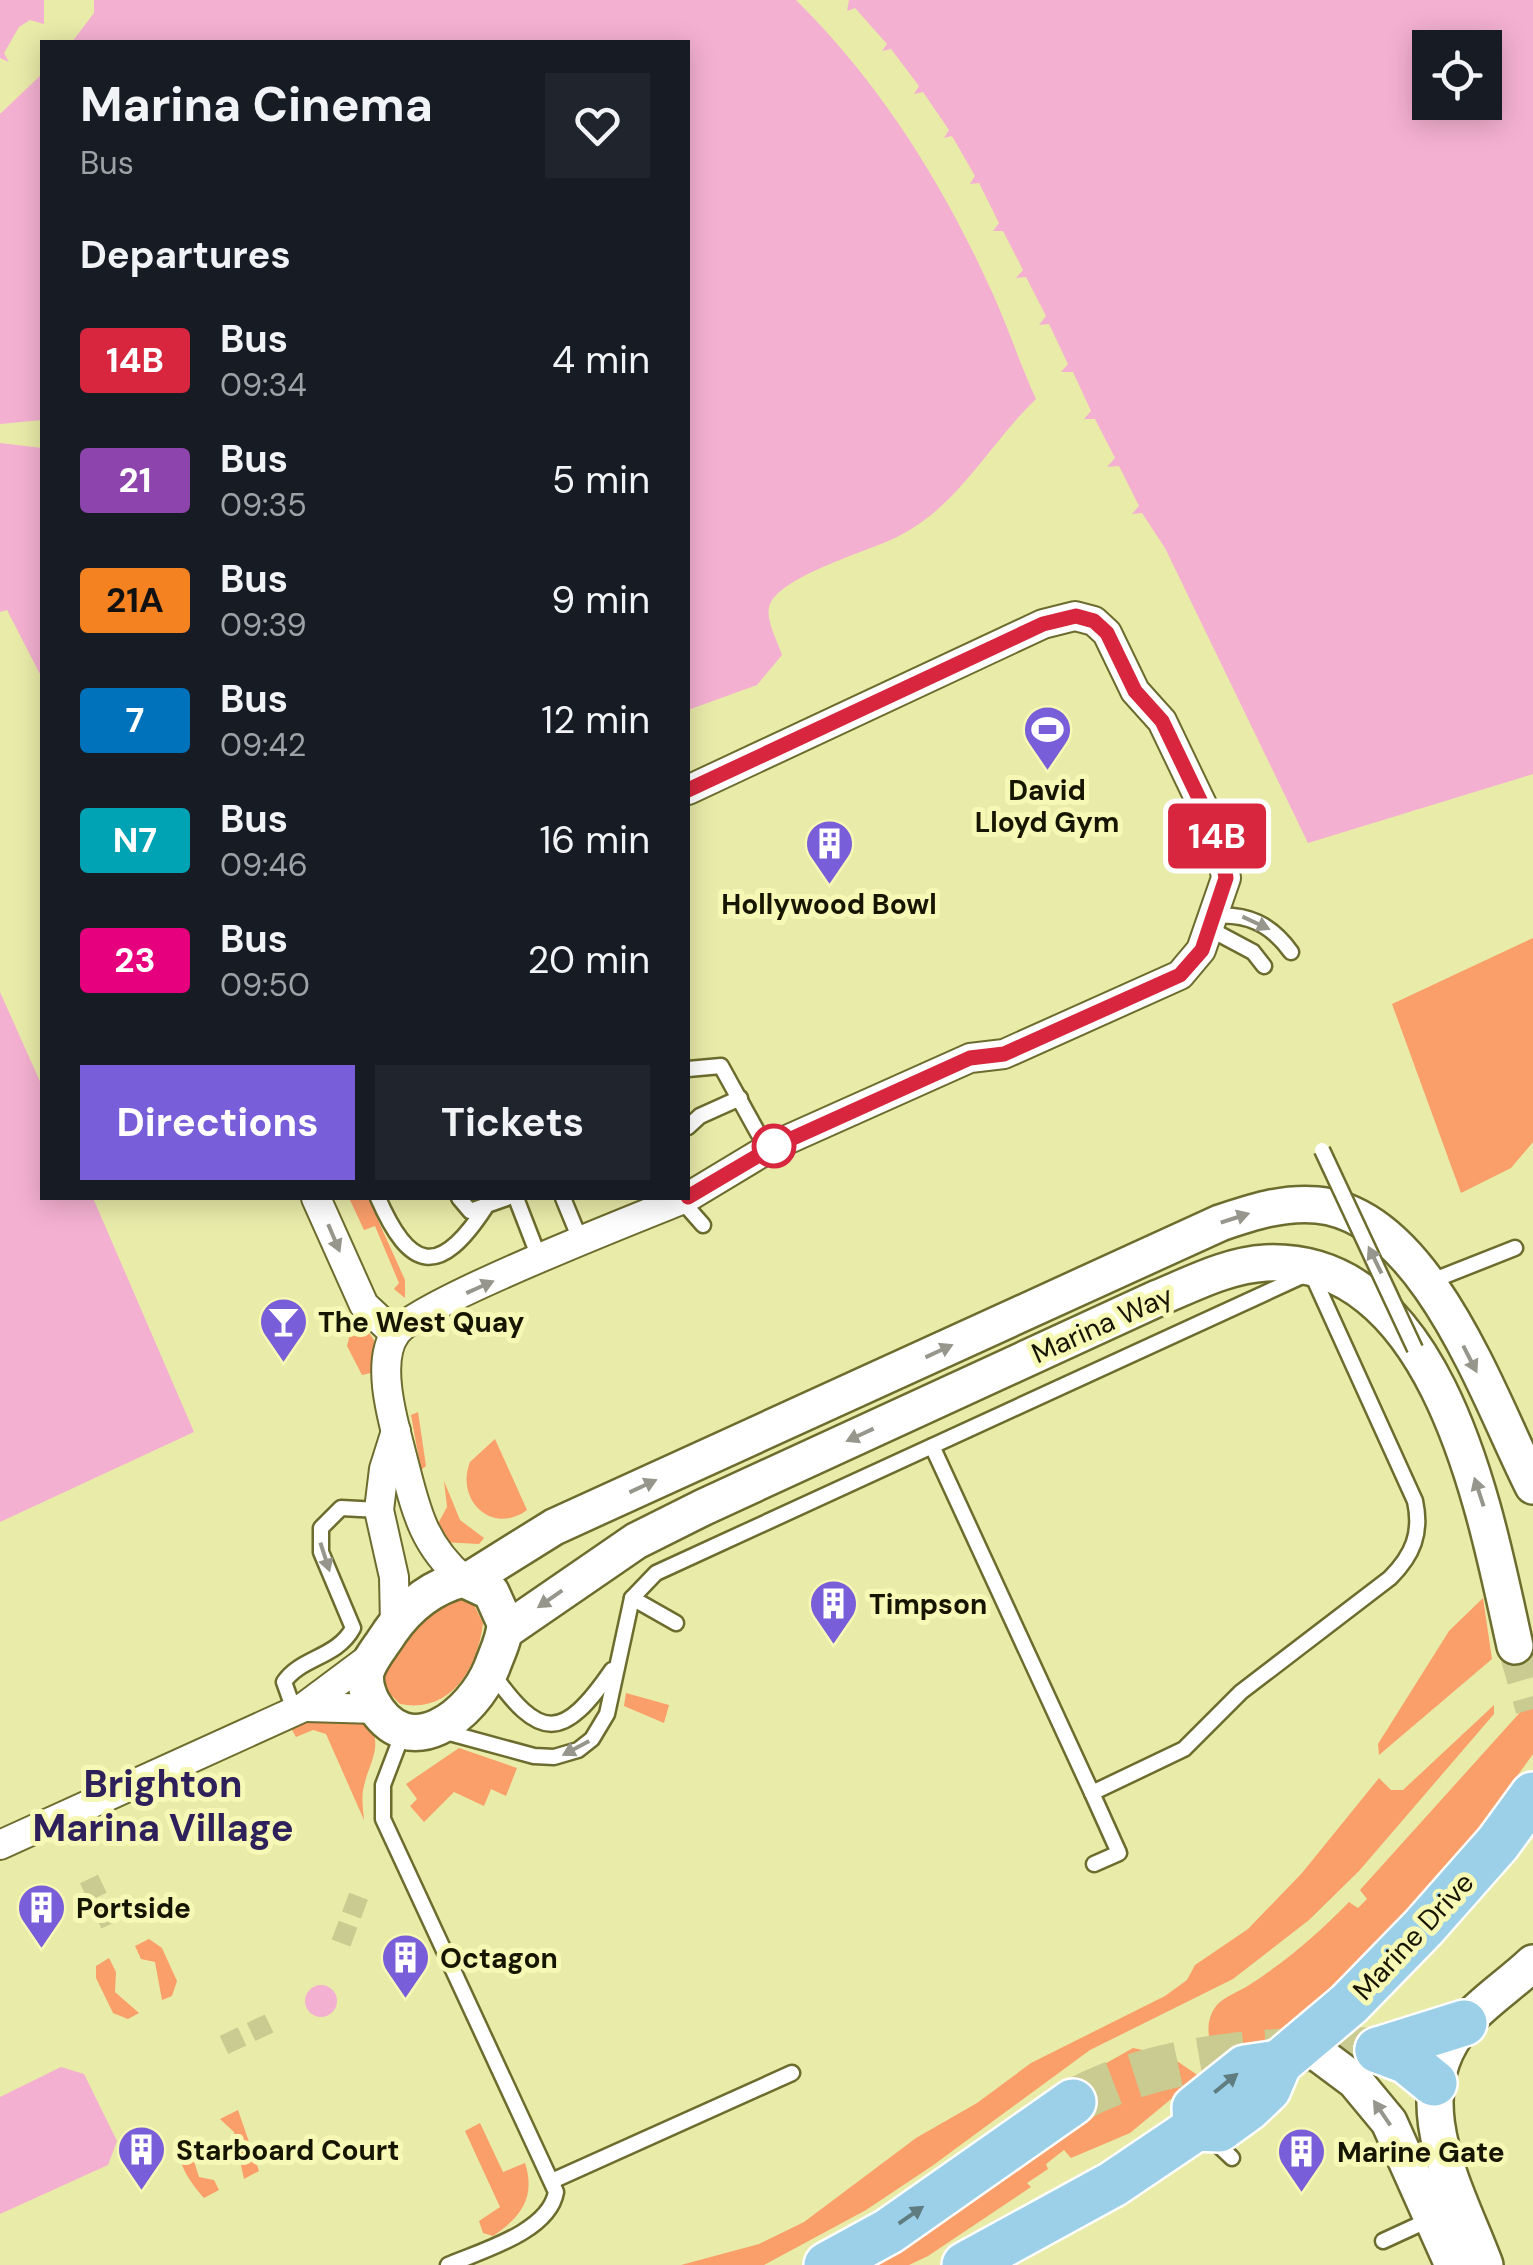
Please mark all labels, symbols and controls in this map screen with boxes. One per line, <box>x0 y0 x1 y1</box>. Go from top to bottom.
map controls <box>1412 30 1502 120</box>
button: locate <box>1412 30 1502 120</box>
text: Marina Cinema <box>80 73 433 136</box>
button: heart <box>545 73 650 178</box>
text: Bus <box>80 142 134 184</box>
text: Departures <box>80 230 291 280</box>
text: Bus <box>220 314 288 364</box>
text: 4 min <box>552 335 650 385</box>
text: 14B <box>106 337 164 383</box>
text: 09:34 <box>220 364 307 406</box>
text: Bus <box>220 434 288 484</box>
text: 5 min <box>552 455 650 505</box>
text: 21 <box>119 457 151 503</box>
text: 09:35 <box>220 484 307 526</box>
text: Bus <box>220 554 288 604</box>
text: 9 min <box>551 575 650 625</box>
text: 21A <box>106 577 164 623</box>
text: 09:39 <box>220 604 307 646</box>
text: Bus <box>220 674 288 724</box>
text: 12 min <box>541 695 650 745</box>
text: 7 <box>126 697 144 743</box>
sports icon: David Lloyd Gym <box>1021 704 1073 772</box>
text: 09:42 <box>220 724 306 766</box>
place label: David Lloyd Gym <box>975 772 1119 841</box>
text: Bus <box>220 794 288 844</box>
line badge: 14B <box>1160 804 1274 868</box>
text: 14B <box>1188 813 1246 859</box>
text: 16 min <box>539 815 650 865</box>
text: N7 <box>113 817 157 863</box>
building icon: Hollywood Bowl <box>803 818 855 886</box>
text: 09:46 <box>220 844 308 886</box>
place label: Hollywood Bowl <box>721 886 937 923</box>
text: Bus <box>220 914 288 964</box>
one-way arrow <box>1242 915 1271 932</box>
text: 20 min <box>528 935 650 985</box>
text: 23 <box>114 937 156 983</box>
text: 09:50 <box>220 964 310 1006</box>
button: Directions <box>80 1065 355 1180</box>
button: Tickets <box>375 1065 650 1180</box>
unlabelled marker <box>753 1125 795 1167</box>
one-way arrow <box>1220 1210 1251 1225</box>
one-way arrow <box>326 1223 342 1253</box>
one-way arrow <box>1366 1245 1383 1274</box>
street label: Marina Way <box>1026 1277 1179 1372</box>
one-way arrow <box>465 1279 495 1295</box>
bar icon: The West Quay <box>257 1296 309 1364</box>
place label: The West Quay <box>318 1304 525 1341</box>
one-way arrow <box>924 1343 953 1359</box>
one-way arrow <box>1461 1345 1478 1374</box>
one-way arrow <box>845 1427 874 1444</box>
one-way arrow <box>1470 1476 1485 1506</box>
one-way arrow <box>629 1478 658 1495</box>
one-way arrow <box>318 1542 333 1572</box>
building icon: Timpson <box>808 1578 860 1646</box>
place label: Timpson <box>869 1586 987 1623</box>
one-way arrow <box>536 1589 563 1608</box>
one-way arrow <box>562 1739 590 1756</box>
district label: Brighton Marina Village <box>32 1759 294 1853</box>
street label: Marine Drive <box>1345 1865 1482 2008</box>
building icon: Portside <box>15 1882 67 1950</box>
place label: Portside <box>76 1890 191 1927</box>
building icon: Octagon <box>379 1932 431 2000</box>
place label: Octagon <box>440 1940 558 1977</box>
one-way arrow <box>1213 2073 1238 2094</box>
one-way arrow <box>1374 2100 1392 2127</box>
building icon: Starboard Court <box>115 2124 167 2192</box>
building icon: Marine Gate <box>1276 2126 1328 2194</box>
place label: Starboard Court <box>176 2132 399 2169</box>
place label: Marine Gate <box>1337 2134 1505 2171</box>
one-way arrow <box>898 2206 924 2225</box>

